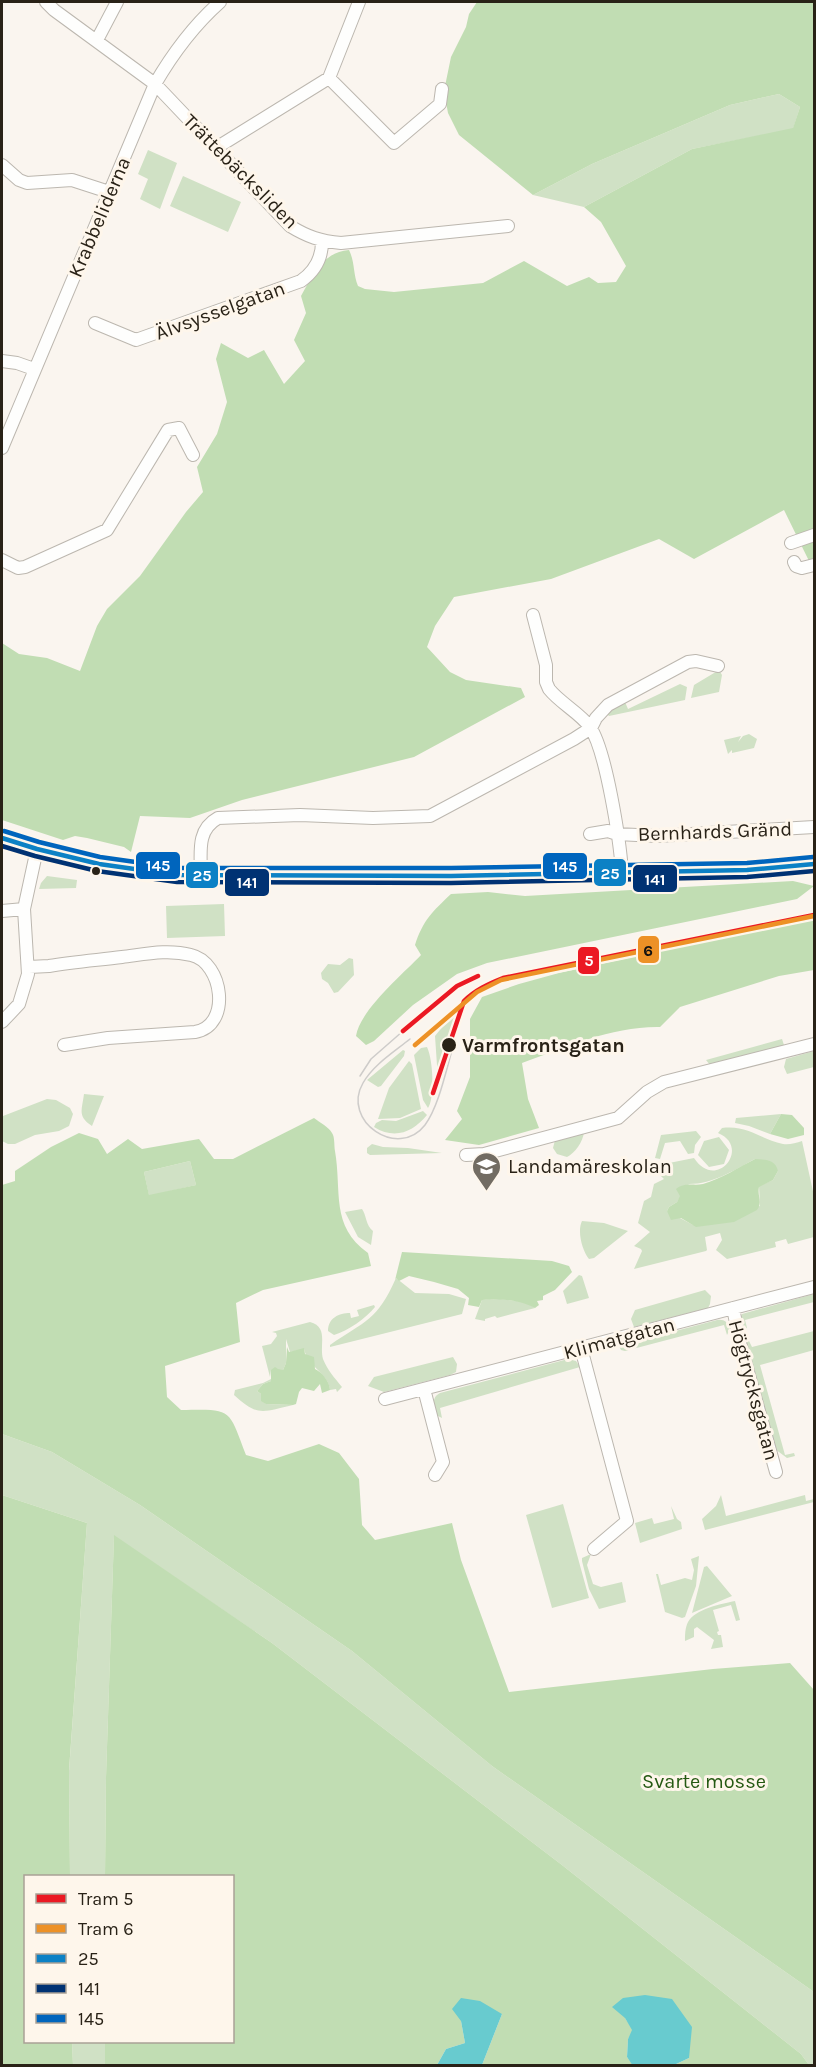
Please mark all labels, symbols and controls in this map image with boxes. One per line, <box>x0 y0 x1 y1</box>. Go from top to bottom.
street label: Trättebäcksliden <box>178 109 303 234</box>
street label: Krabbeliderna <box>64 154 135 281</box>
street label: Älvsysselgatan <box>152 276 288 345</box>
street label: Bernhards Gränd <box>637 817 793 846</box>
line badge: 145 <box>135 851 181 880</box>
line badge: 145 <box>542 852 588 880</box>
text: 145 <box>146 856 170 875</box>
text: 145 <box>553 857 577 876</box>
line badge: 25 <box>593 858 627 887</box>
line badge: 25 <box>185 861 219 889</box>
text: 25 <box>601 864 620 883</box>
line badge: 141 <box>632 864 678 893</box>
unlabelled marker <box>90 865 102 877</box>
text: 25 <box>193 866 212 885</box>
line badge: 141 <box>224 868 270 897</box>
text: 141 <box>645 870 665 889</box>
text: 141 <box>237 873 257 892</box>
line badge: 6 <box>637 935 660 964</box>
text: 6 <box>643 941 653 960</box>
line badge: 5 <box>577 946 600 975</box>
text: 5 <box>584 951 594 970</box>
place label: Varmfrontsgatan <box>462 1034 625 1057</box>
marker: Varmfrontsgatan <box>440 1036 458 1054</box>
school or university icon: Landamäreskolan <box>471 1150 503 1192</box>
place label: Landamäreskolan <box>508 1155 672 1178</box>
street label: Klimatgatan <box>561 1313 677 1364</box>
street label: Högtrycksgatan <box>724 1317 783 1463</box>
park label: Svarte mosse <box>642 1770 766 1793</box>
legend <box>24 1875 234 2043</box>
text: Tram 5 <box>78 1888 133 1910</box>
text: Tram 6 <box>78 1918 134 1940</box>
text: 25 <box>78 1948 99 1970</box>
text: 141 <box>78 1978 100 2000</box>
text: 145 <box>78 2008 104 2030</box>

